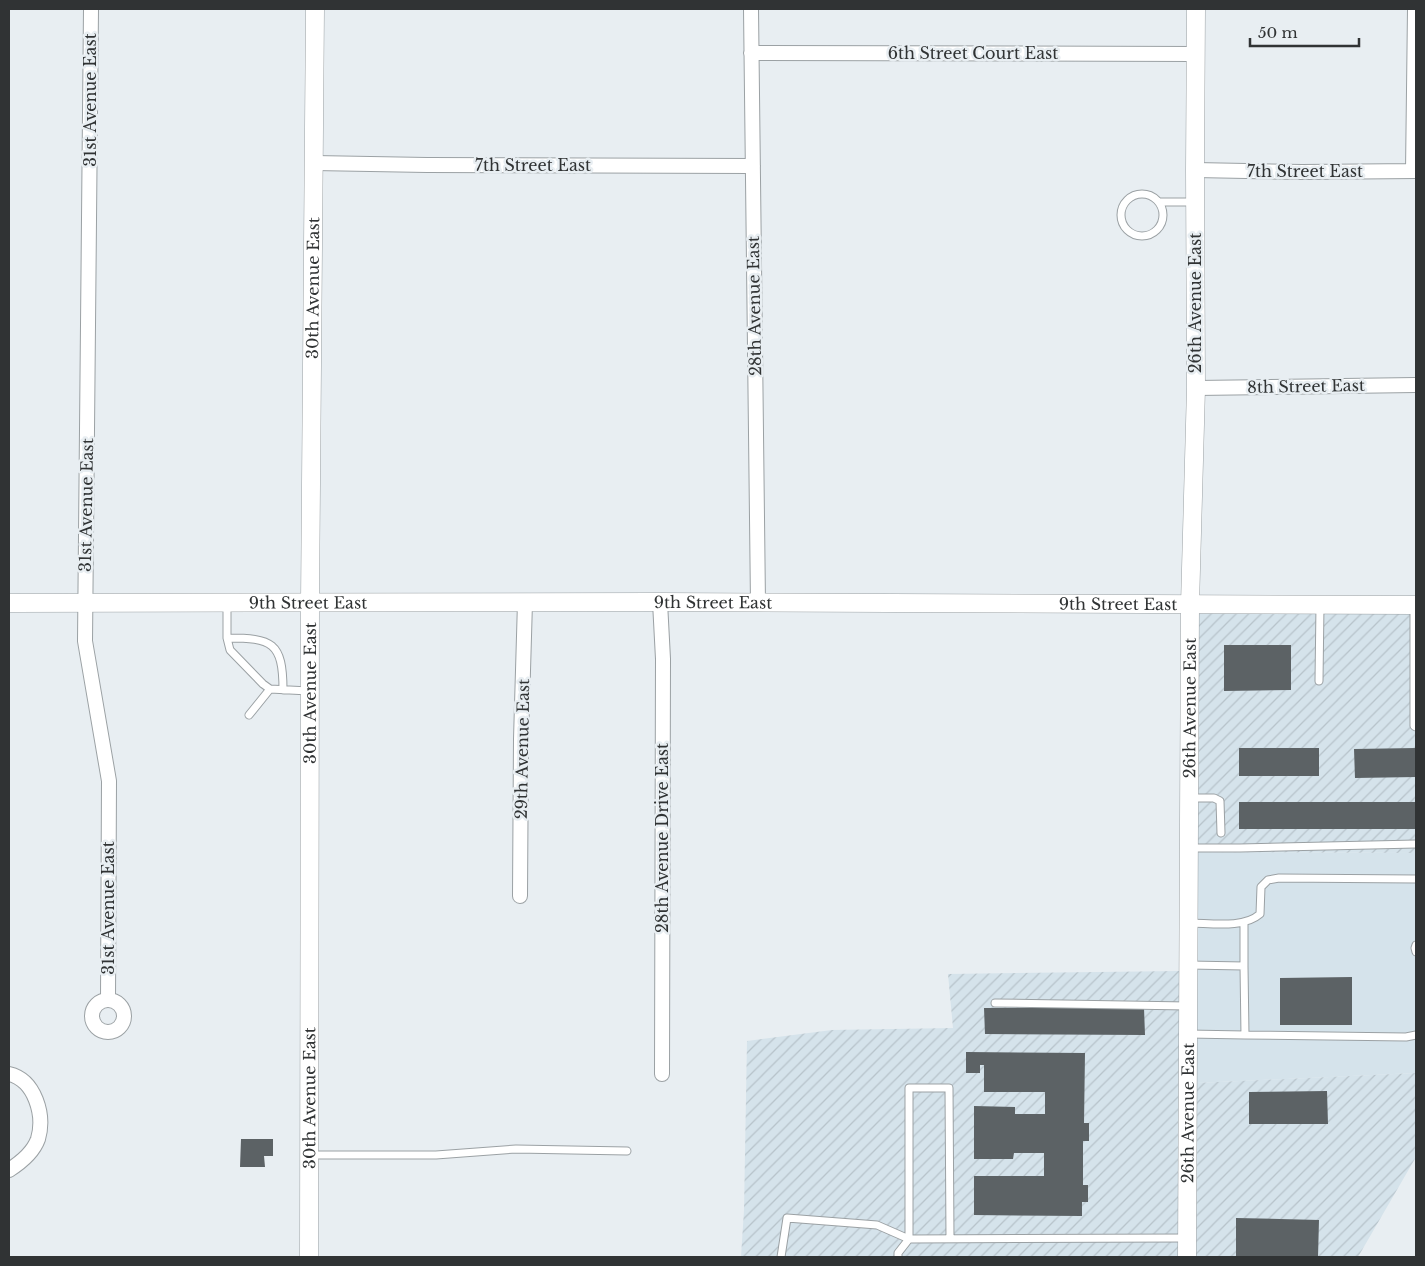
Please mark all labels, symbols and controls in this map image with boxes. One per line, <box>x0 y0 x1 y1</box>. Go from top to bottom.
scale bar <box>1250 15 1359 47</box>
text: 50 m <box>1258 23 1298 42</box>
street label: 31st Avenue East <box>80 33 100 167</box>
street label: 6th Street Court East <box>888 43 1058 63</box>
street label: 7th Street East <box>475 155 591 175</box>
street label: 7th Street East <box>1247 161 1363 181</box>
street label: 30th Avenue East <box>302 217 323 359</box>
street label: 26th Avenue East <box>1185 233 1205 373</box>
street label: 28th Avenue East <box>743 236 765 376</box>
street label: 8th Street East <box>1247 375 1365 397</box>
street label: 31st Avenue East <box>75 438 97 572</box>
street label: 9th Street East <box>249 592 367 613</box>
street label: 9th Street East <box>654 592 772 612</box>
street label: 9th Street East <box>1059 594 1177 614</box>
street label: 30th Avenue East <box>300 622 320 764</box>
street label: 26th Avenue East <box>1179 638 1200 778</box>
street label: 29th Avenue East <box>511 679 533 819</box>
street label: 28th Avenue Drive East <box>652 743 672 933</box>
street label: 31st Avenue East <box>98 841 118 975</box>
street label: 30th Avenue East <box>299 1027 319 1169</box>
street label: 26th Avenue East <box>1177 1043 1198 1183</box>

